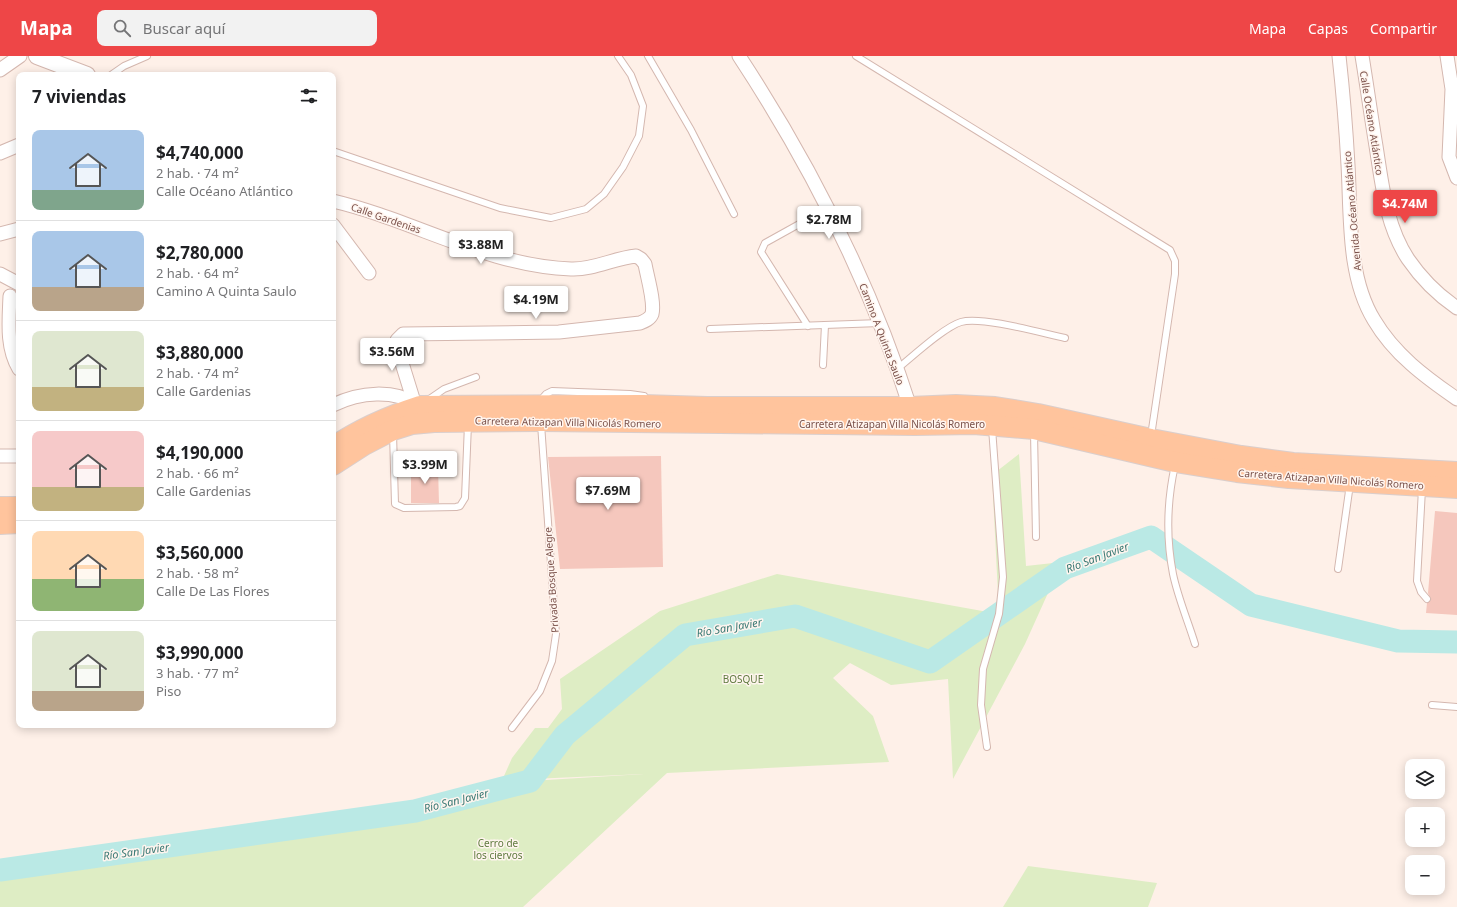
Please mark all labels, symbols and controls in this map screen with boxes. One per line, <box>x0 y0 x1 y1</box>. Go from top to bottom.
search box <box>97 10 377 46</box>
text: Mapa <box>20 15 73 41</box>
icon: search <box>111 17 133 39</box>
text: Buscar aquí <box>143 18 225 38</box>
text: Mapa <box>1249 19 1286 38</box>
text: Capas <box>1308 19 1348 38</box>
text: Compartir <box>1370 19 1437 38</box>
street label: Calle Océano Atlántico <box>1357 70 1387 176</box>
text: 7 viviendas <box>32 85 126 108</box>
icon: filters <box>298 85 320 107</box>
text: $4,740,000 <box>156 141 243 164</box>
icon: home <box>64 146 112 194</box>
street label: Avenida Océano Atlántico <box>1340 150 1364 272</box>
text: 2 hab. · 74 m² <box>156 164 239 182</box>
text: Calle Océano Atlántico <box>156 182 293 200</box>
pin: $4.74M <box>1372 190 1438 224</box>
text: $4.74M <box>1382 194 1428 212</box>
street label: Calle Gardenias <box>349 199 423 237</box>
pin: $2.78M <box>796 206 862 240</box>
text: $2.78M <box>806 210 852 228</box>
pin: $3.88M <box>448 231 514 265</box>
text: $3.88M <box>458 235 504 253</box>
text: $2,780,000 <box>156 241 243 264</box>
icon: home <box>64 247 112 295</box>
text: 2 hab. · 64 m² <box>156 264 239 282</box>
street label: Camino A Quinta Saulo <box>856 281 908 387</box>
text: Camino A Quinta Saulo <box>156 282 297 300</box>
pin: $4.19M <box>503 286 569 320</box>
text: $4.19M <box>513 290 559 308</box>
pin: $3.56M <box>359 338 425 372</box>
text: $3,880,000 <box>156 341 243 364</box>
text: $3.56M <box>369 342 415 360</box>
icon: home <box>64 347 112 395</box>
text: 2 hab. · 74 m² <box>156 364 239 382</box>
text: Calle Gardenias <box>156 382 251 400</box>
street label: Carretera Atizapan Villa Nicolás Romero <box>475 413 661 431</box>
street label: Carretera Atizapan Villa Nicolás Romero <box>799 417 985 431</box>
text: $4,190,000 <box>156 441 243 464</box>
icon: home <box>64 447 112 495</box>
pin: $3.99M <box>392 451 458 485</box>
text: $3.99M <box>402 455 448 473</box>
text: 2 hab. · 66 m² <box>156 464 239 482</box>
street label: Carretera Atizapan Villa Nicolás Romero <box>1238 466 1424 492</box>
pin: $7.69M <box>575 477 641 511</box>
text: $7.69M <box>585 481 631 499</box>
text: Calle Gardenias <box>156 482 251 500</box>
street label: Privada Bosque Alegre <box>540 526 562 633</box>
water label: Río San Javier <box>1063 538 1131 576</box>
text: $3,560,000 <box>156 541 243 564</box>
icon: home <box>64 547 112 595</box>
text: 2 hab. · 58 m² <box>156 564 239 582</box>
text: Calle De Las Flores <box>156 582 269 600</box>
water label: Río San Javier <box>695 614 764 640</box>
text: $3,990,000 <box>156 641 243 664</box>
icon: home <box>64 647 112 695</box>
text: 3 hab. · 77 m² <box>156 664 239 682</box>
park label: BOSQUE <box>723 672 763 686</box>
text: Piso <box>156 682 181 700</box>
map controls <box>1405 759 1445 895</box>
button: layers <box>1405 759 1445 799</box>
water label: Río San Javier <box>422 785 491 815</box>
button: + <box>1405 807 1445 847</box>
park label: Cerro de los ciervos <box>473 836 523 862</box>
water label: Río San Javier <box>102 839 170 863</box>
button: − <box>1405 855 1445 895</box>

